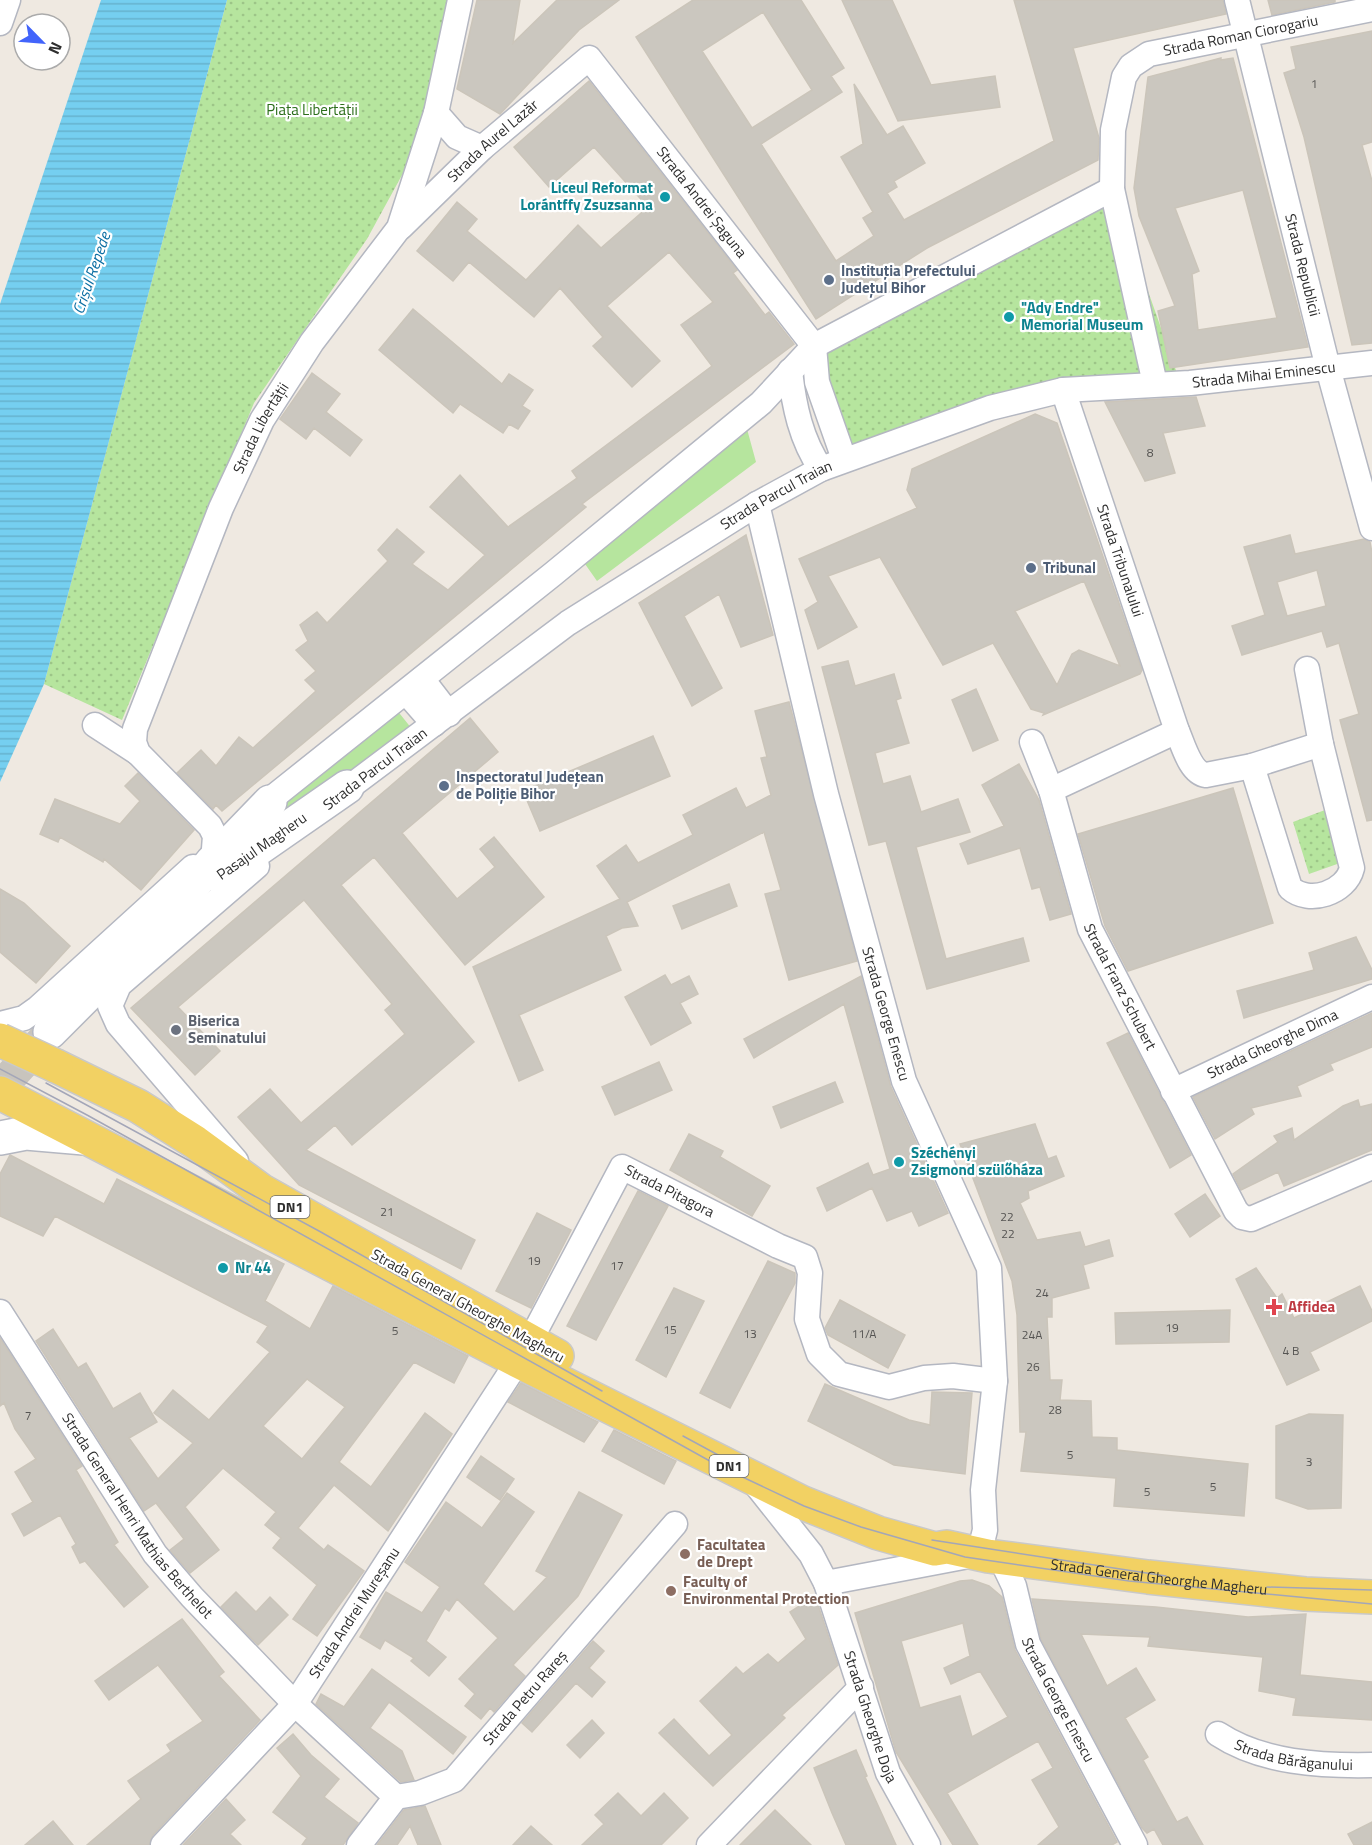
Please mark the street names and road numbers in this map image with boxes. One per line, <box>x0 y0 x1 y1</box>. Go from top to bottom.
street label: Strada Roman Ciorogariu <box>1161 8 1320 62</box>
street label: Strada Aurel Lazăr <box>442 93 543 187</box>
street label: Strada Andrei Șaguna <box>651 141 753 263</box>
street label: Strada Republicii <box>1279 211 1327 319</box>
street label: Strada Mihai Eminescu <box>1191 355 1337 394</box>
street label: Strada Libertății <box>227 378 294 477</box>
street label: Strada Parcul Traian <box>715 454 835 535</box>
street label: Strada Tribunalului <box>1091 501 1150 620</box>
street label: Strada Parcul Traian <box>318 722 432 816</box>
street label: Pasajul Magheru <box>212 806 311 885</box>
street label: Strada Franz Schubert <box>1078 921 1163 1055</box>
street label: Strada George Enescu <box>856 944 917 1084</box>
street label: Strada Gheorghe Dima <box>1203 1003 1342 1084</box>
street label: Strada Pitagora <box>621 1158 719 1223</box>
road number: DN1 <box>270 1196 310 1218</box>
street label: Strada General Gheorghe Magheru <box>367 1243 569 1368</box>
street label: Strada General Henri Mathias Berthelot <box>56 1408 219 1624</box>
road number: DN1 <box>710 1455 748 1477</box>
street label: Strada Andrei Mureșanu <box>303 1542 405 1683</box>
street label: Strada General Gheorghe Magheru <box>1049 1552 1268 1601</box>
street label: Strada George Enescu <box>1016 1635 1101 1766</box>
street label: Strada Petru Rareș <box>477 1645 572 1750</box>
street label: Strada Gheorghe Doja <box>838 1648 904 1788</box>
street label: Strada Bărăganului <box>1231 1733 1353 1776</box>

